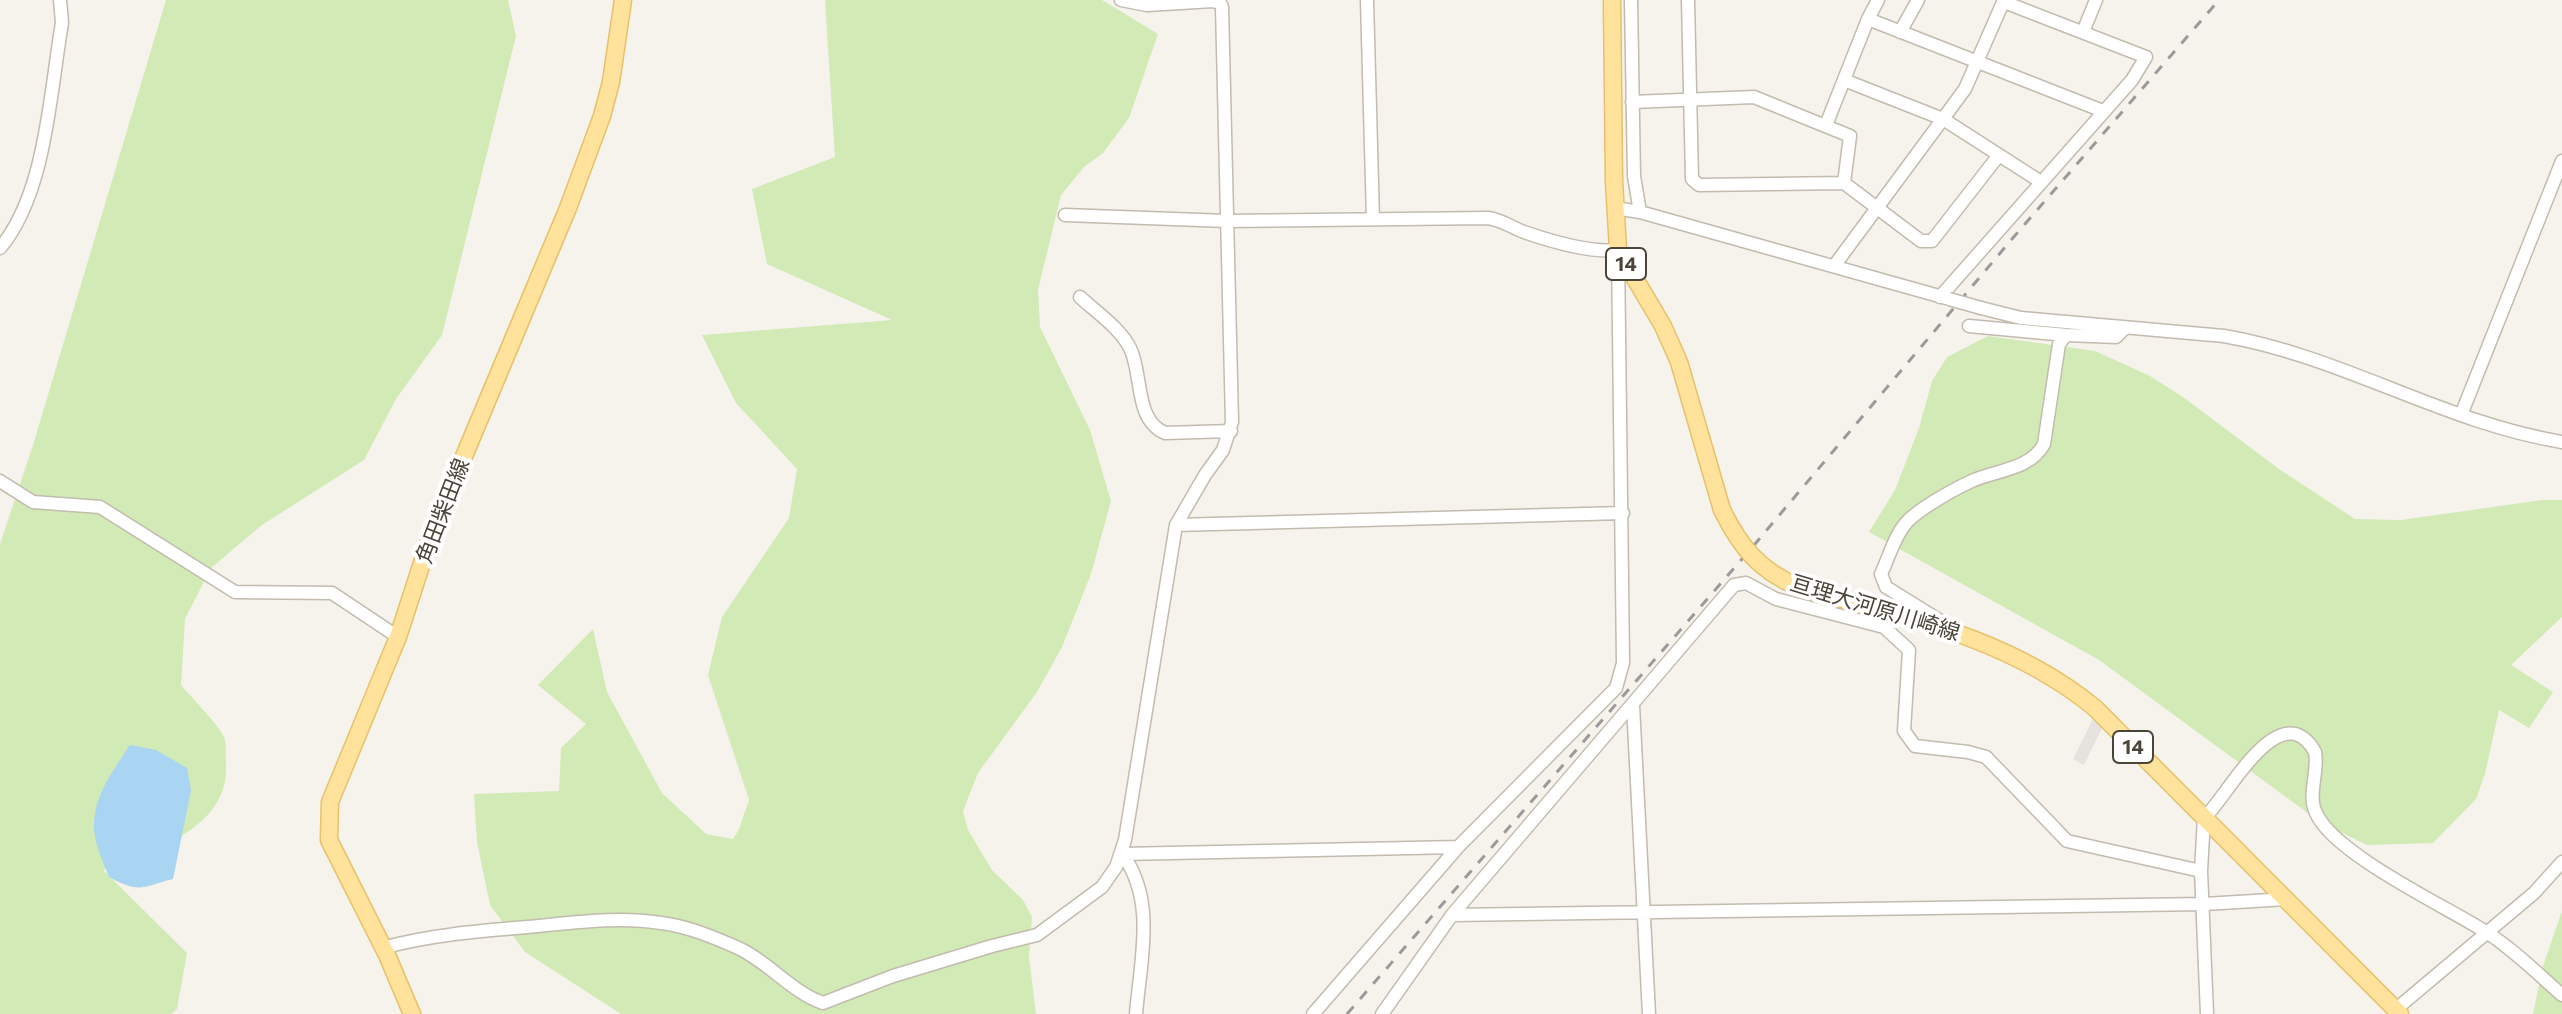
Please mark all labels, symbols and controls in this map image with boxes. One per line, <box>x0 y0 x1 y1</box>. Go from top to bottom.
road number: 14 <box>1606 248 1646 280</box>
street label: 角田柴田線 <box>411 455 475 567</box>
street label: 亘理大河原川崎線 <box>1787 570 1963 646</box>
road number: 14 <box>2113 731 2153 763</box>

